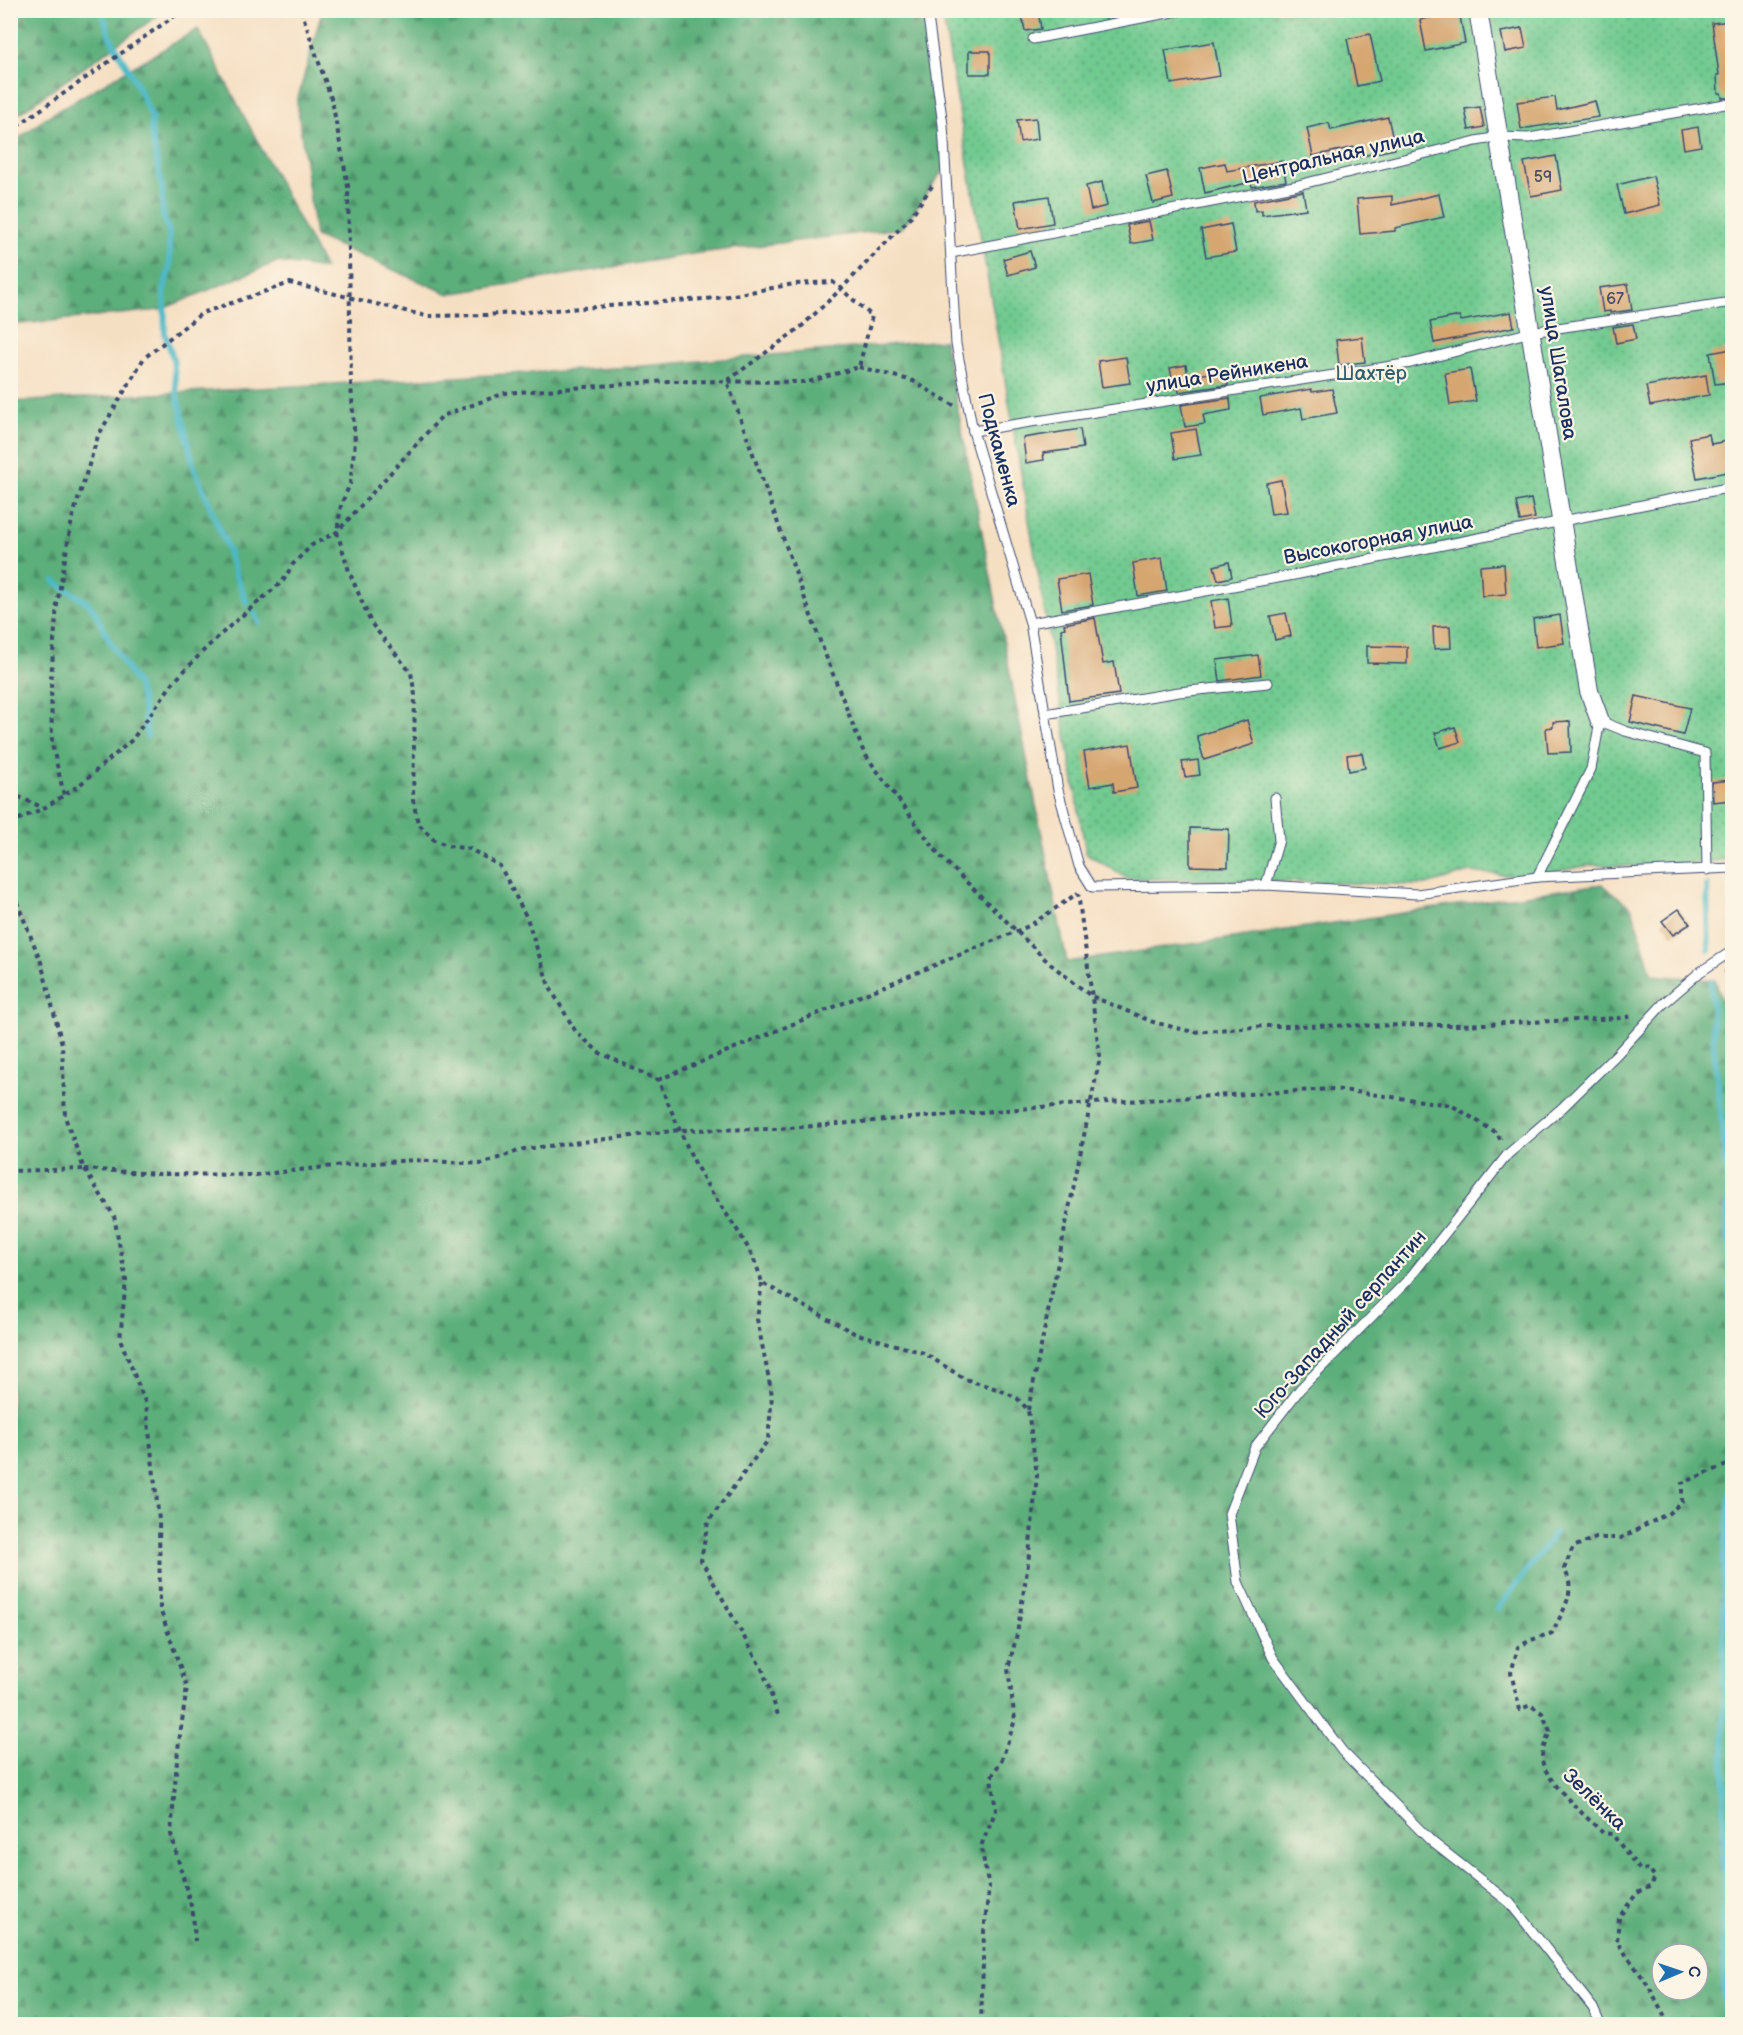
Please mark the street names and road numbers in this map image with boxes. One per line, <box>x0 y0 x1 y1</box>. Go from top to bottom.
street label: Центральная улица <box>1240 124 1427 190</box>
street label: улица Шагалова <box>1534 285 1582 442</box>
street label: улица Рейникена <box>1145 349 1310 399</box>
street label: Подкаменка <box>972 391 1026 510</box>
street label: Высокогорная улица <box>1282 510 1475 570</box>
street label: Юго-Западный серпантин <box>1250 1226 1432 1424</box>
street label: Зелёнка <box>1558 1764 1631 1836</box>

